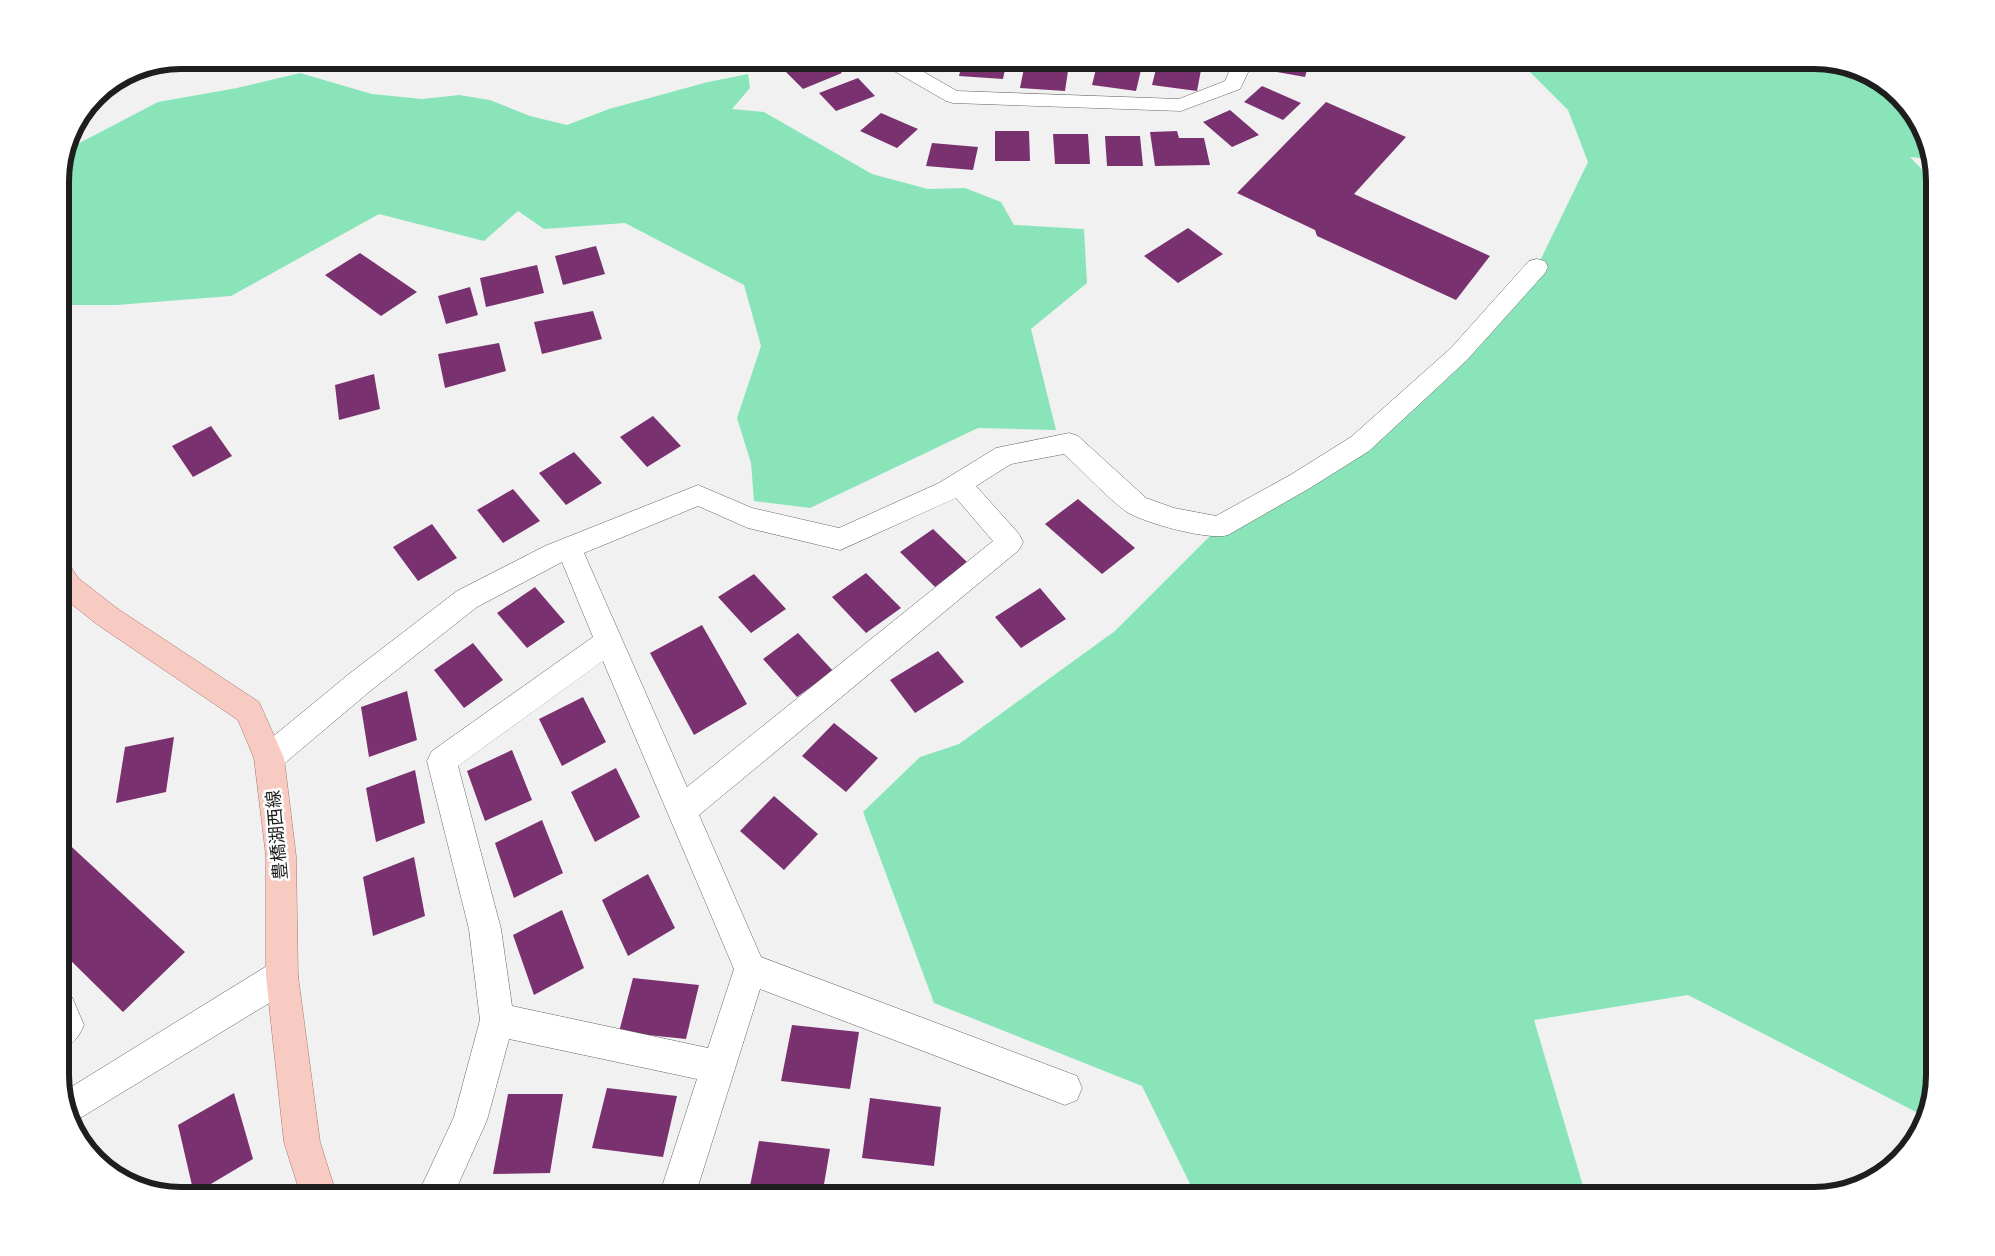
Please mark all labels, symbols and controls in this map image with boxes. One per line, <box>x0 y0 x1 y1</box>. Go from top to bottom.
street label: 豊橋湖西線 <box>262 789 292 881</box>

